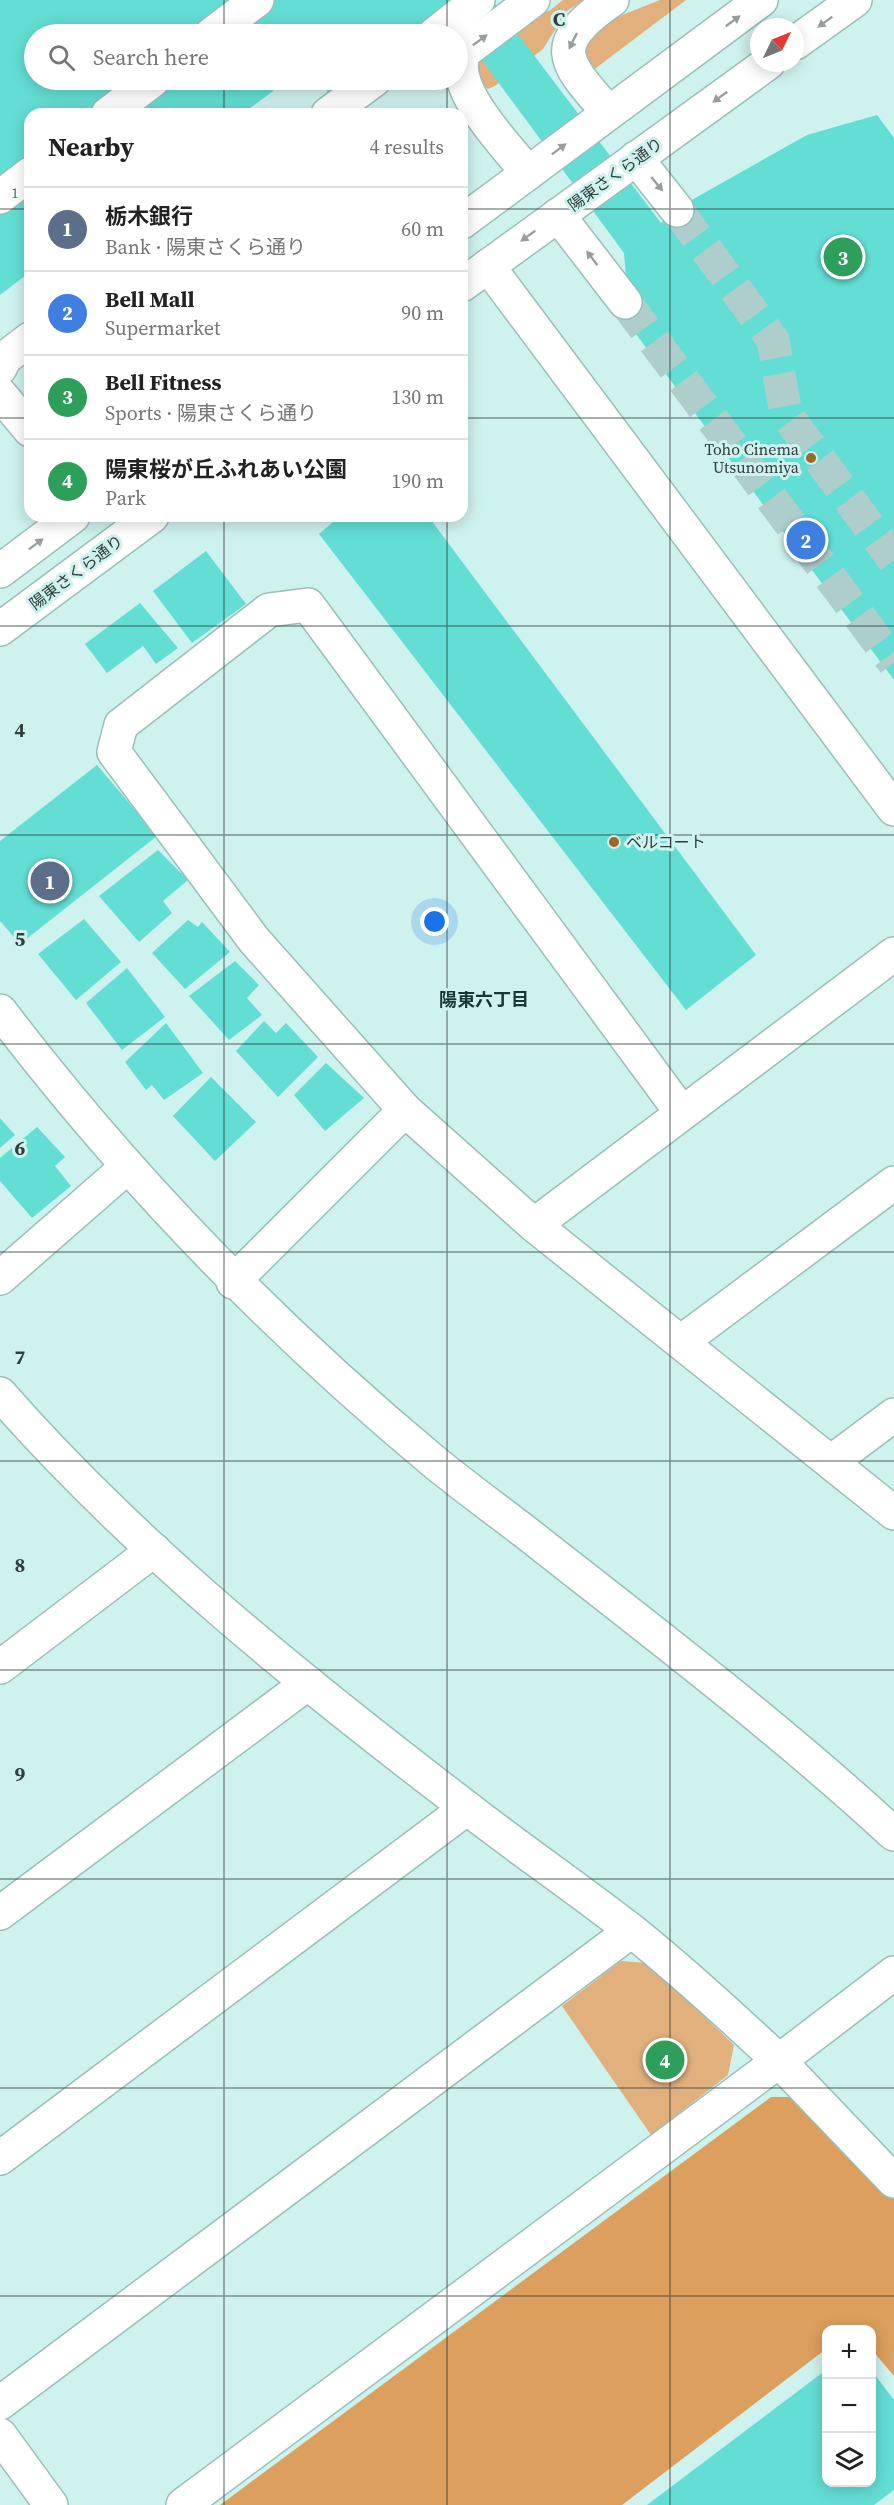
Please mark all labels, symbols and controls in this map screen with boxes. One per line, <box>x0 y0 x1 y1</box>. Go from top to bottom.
text: C <box>553 5 565 33</box>
one-way arrow <box>724 15 740 27</box>
one-way arrow <box>818 16 834 28</box>
north arrow <box>750 18 804 72</box>
search box <box>24 24 468 90</box>
one-way arrow <box>568 32 578 50</box>
one-way arrow <box>473 34 488 46</box>
icon: search <box>45 41 78 74</box>
text: Search here <box>93 42 209 72</box>
one-way arrow <box>713 91 729 103</box>
text: Nearby <box>48 129 134 165</box>
street label: 陽東さくら通り <box>563 132 667 216</box>
text: 4 results <box>369 133 444 161</box>
one-way arrow <box>551 143 567 155</box>
one-way arrow <box>650 176 663 192</box>
house number: 1 <box>12 183 19 203</box>
text: 栃木銀行 <box>105 201 193 231</box>
text: 1 <box>62 215 73 243</box>
text: 60 m <box>401 215 444 243</box>
one-way arrow <box>521 230 537 242</box>
text: Bank · 陽東さくら通り <box>105 233 306 261</box>
pin: 3 <box>824 234 862 280</box>
one-way arrow <box>586 250 598 266</box>
text: Bell Mall <box>105 284 195 314</box>
text: 2 <box>62 299 73 327</box>
text: 90 m <box>401 299 444 327</box>
text: Supermarket <box>105 314 220 342</box>
text: Bell Fitness <box>105 367 222 397</box>
text: 3 <box>62 383 73 411</box>
text: 130 m <box>391 383 444 411</box>
text: Sports · 陽東さくら通り <box>105 399 317 427</box>
place label: Toho Cinema Utsunomiya <box>704 438 800 478</box>
marker: Toho Cinema Utsunomiya <box>804 451 818 465</box>
text: 陽東桜が丘ふれあい公園 <box>105 454 347 484</box>
text: 4 <box>62 467 73 495</box>
text: 190 m <box>391 467 444 495</box>
text: Park <box>105 484 146 512</box>
pin: 2 <box>786 518 826 562</box>
street label: 陽東さくら通り <box>25 530 127 614</box>
one-way arrow <box>29 538 44 550</box>
text: 4 <box>15 716 26 744</box>
place label: ベルコート <box>626 831 706 853</box>
marker: ベルコート <box>607 835 621 849</box>
pin: 1 <box>31 858 70 904</box>
your location <box>420 907 449 936</box>
text: 5 <box>15 925 26 953</box>
district label: 陽東六丁目 <box>439 987 529 1012</box>
text: 6 <box>15 1134 26 1162</box>
text: 7 <box>15 1343 26 1371</box>
text: 8 <box>15 1551 25 1579</box>
text: 9 <box>15 1760 26 1788</box>
pin: 4 <box>646 2038 684 2082</box>
map controls <box>822 2325 876 2487</box>
button: + <box>822 2325 876 2379</box>
button: − <box>822 2379 876 2433</box>
button: layers <box>822 2433 876 2487</box>

